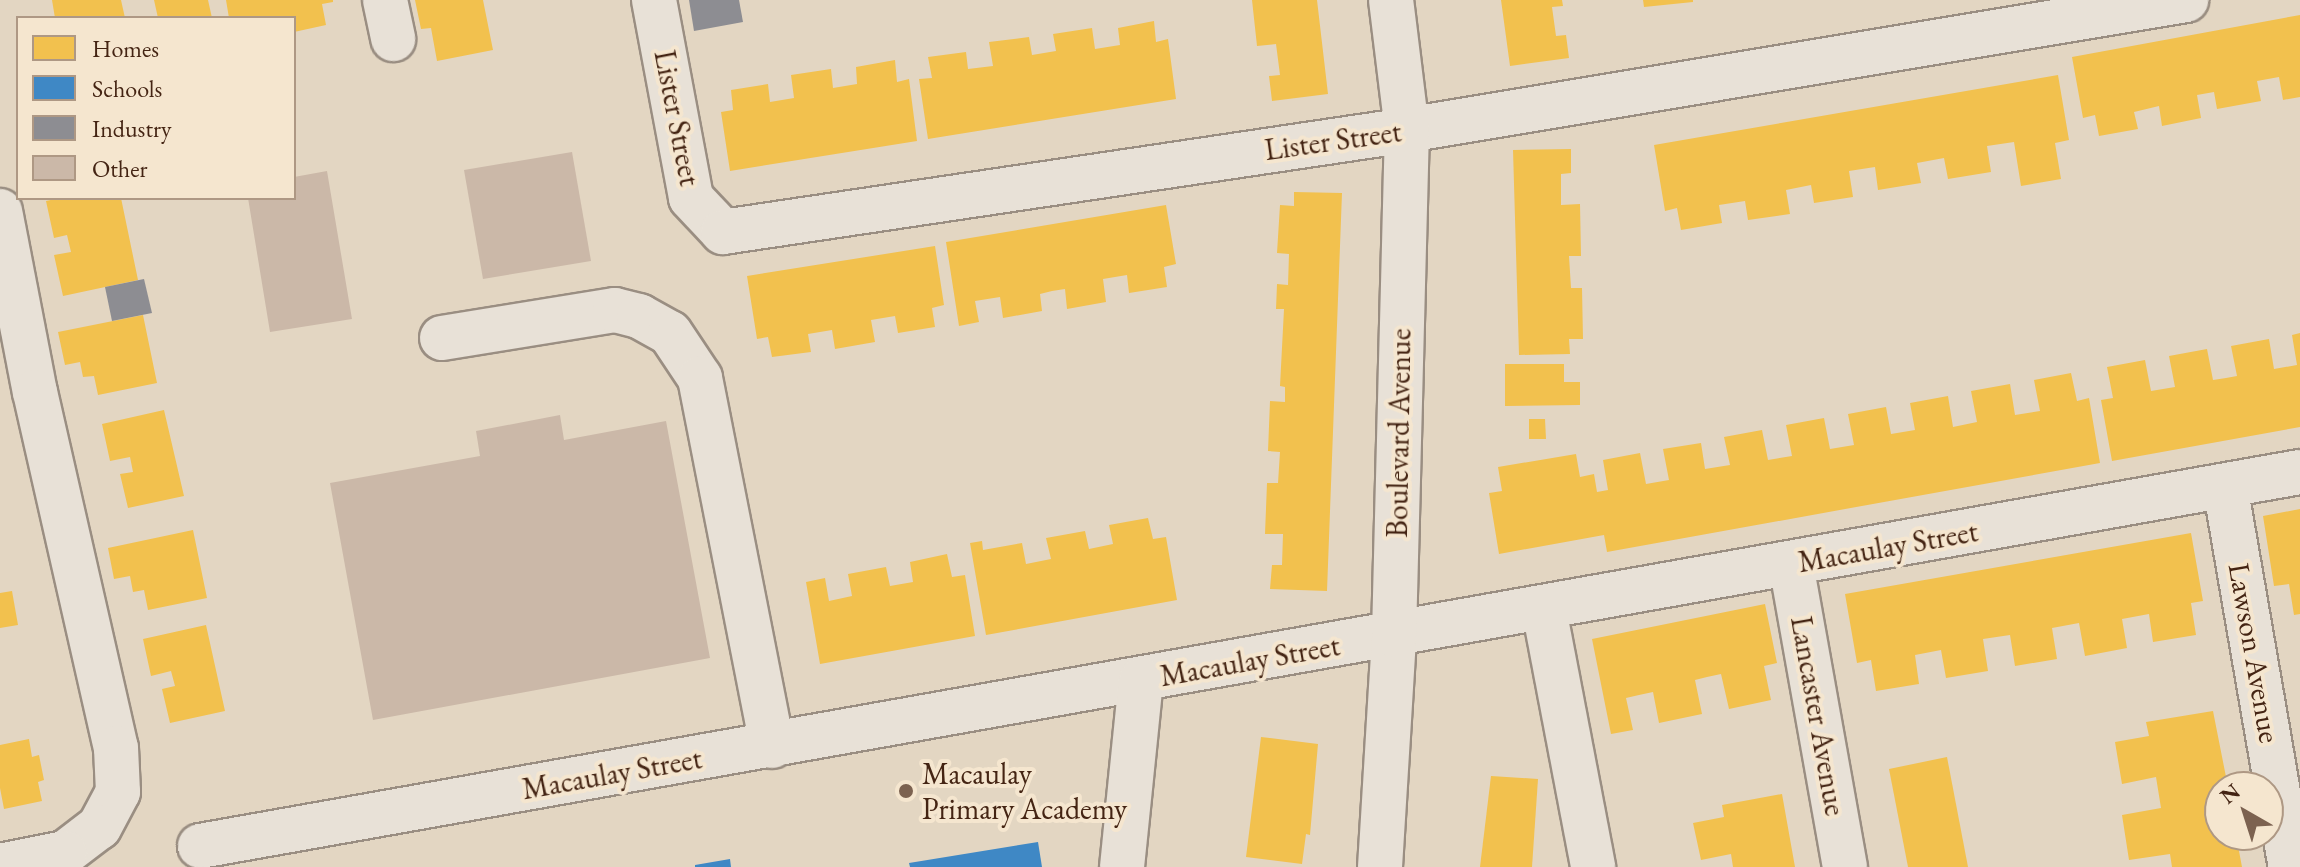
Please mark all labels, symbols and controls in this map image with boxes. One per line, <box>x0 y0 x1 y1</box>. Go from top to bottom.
legend <box>16 16 296 200</box>
text: Homes <box>92 33 159 64</box>
street label: Lister Street <box>646 47 708 189</box>
text: Schools <box>92 73 162 104</box>
text: Industry <box>92 113 171 144</box>
street label: Lister Street <box>1262 114 1404 168</box>
text: Other <box>92 153 148 184</box>
street label: Boulevard Avenue <box>1379 328 1419 538</box>
street label: Macaulay Street <box>1795 513 1981 581</box>
street label: Lawson Avenue <box>2220 560 2288 746</box>
street label: Lancaster Avenue <box>1783 613 1853 819</box>
street label: Macaulay Street <box>1157 627 1343 695</box>
street label: Macaulay Street <box>519 740 705 808</box>
place label: Macaulay Primary Academy <box>922 756 1127 826</box>
north arrow <box>2204 771 2284 851</box>
text: N <box>2214 777 2246 810</box>
marker: Macaulay Primary Academy <box>897 782 915 800</box>

